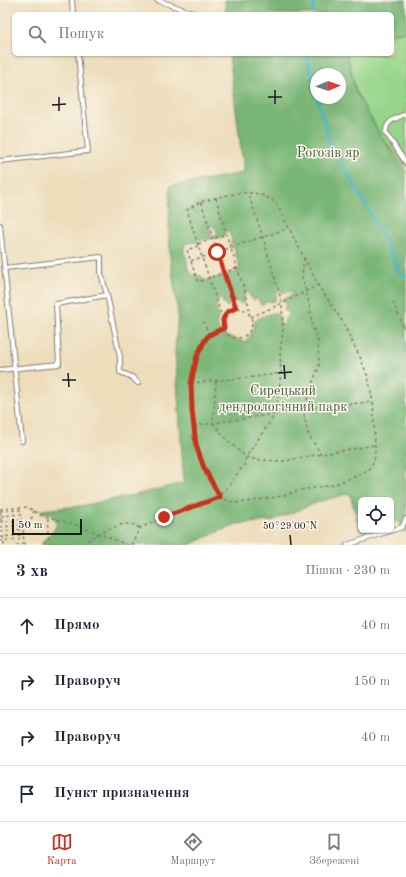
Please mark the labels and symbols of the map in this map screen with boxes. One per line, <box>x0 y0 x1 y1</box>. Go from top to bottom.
north arrow <box>310 68 346 104</box>
park label: Рогозів яр <box>296 146 360 160</box>
route start <box>208 243 226 261</box>
park label: Сирецький дендрологічний парк <box>219 384 347 414</box>
route end <box>155 508 173 526</box>
scale bar <box>12 517 82 536</box>
text: 50°29'00"N <box>263 521 318 531</box>

